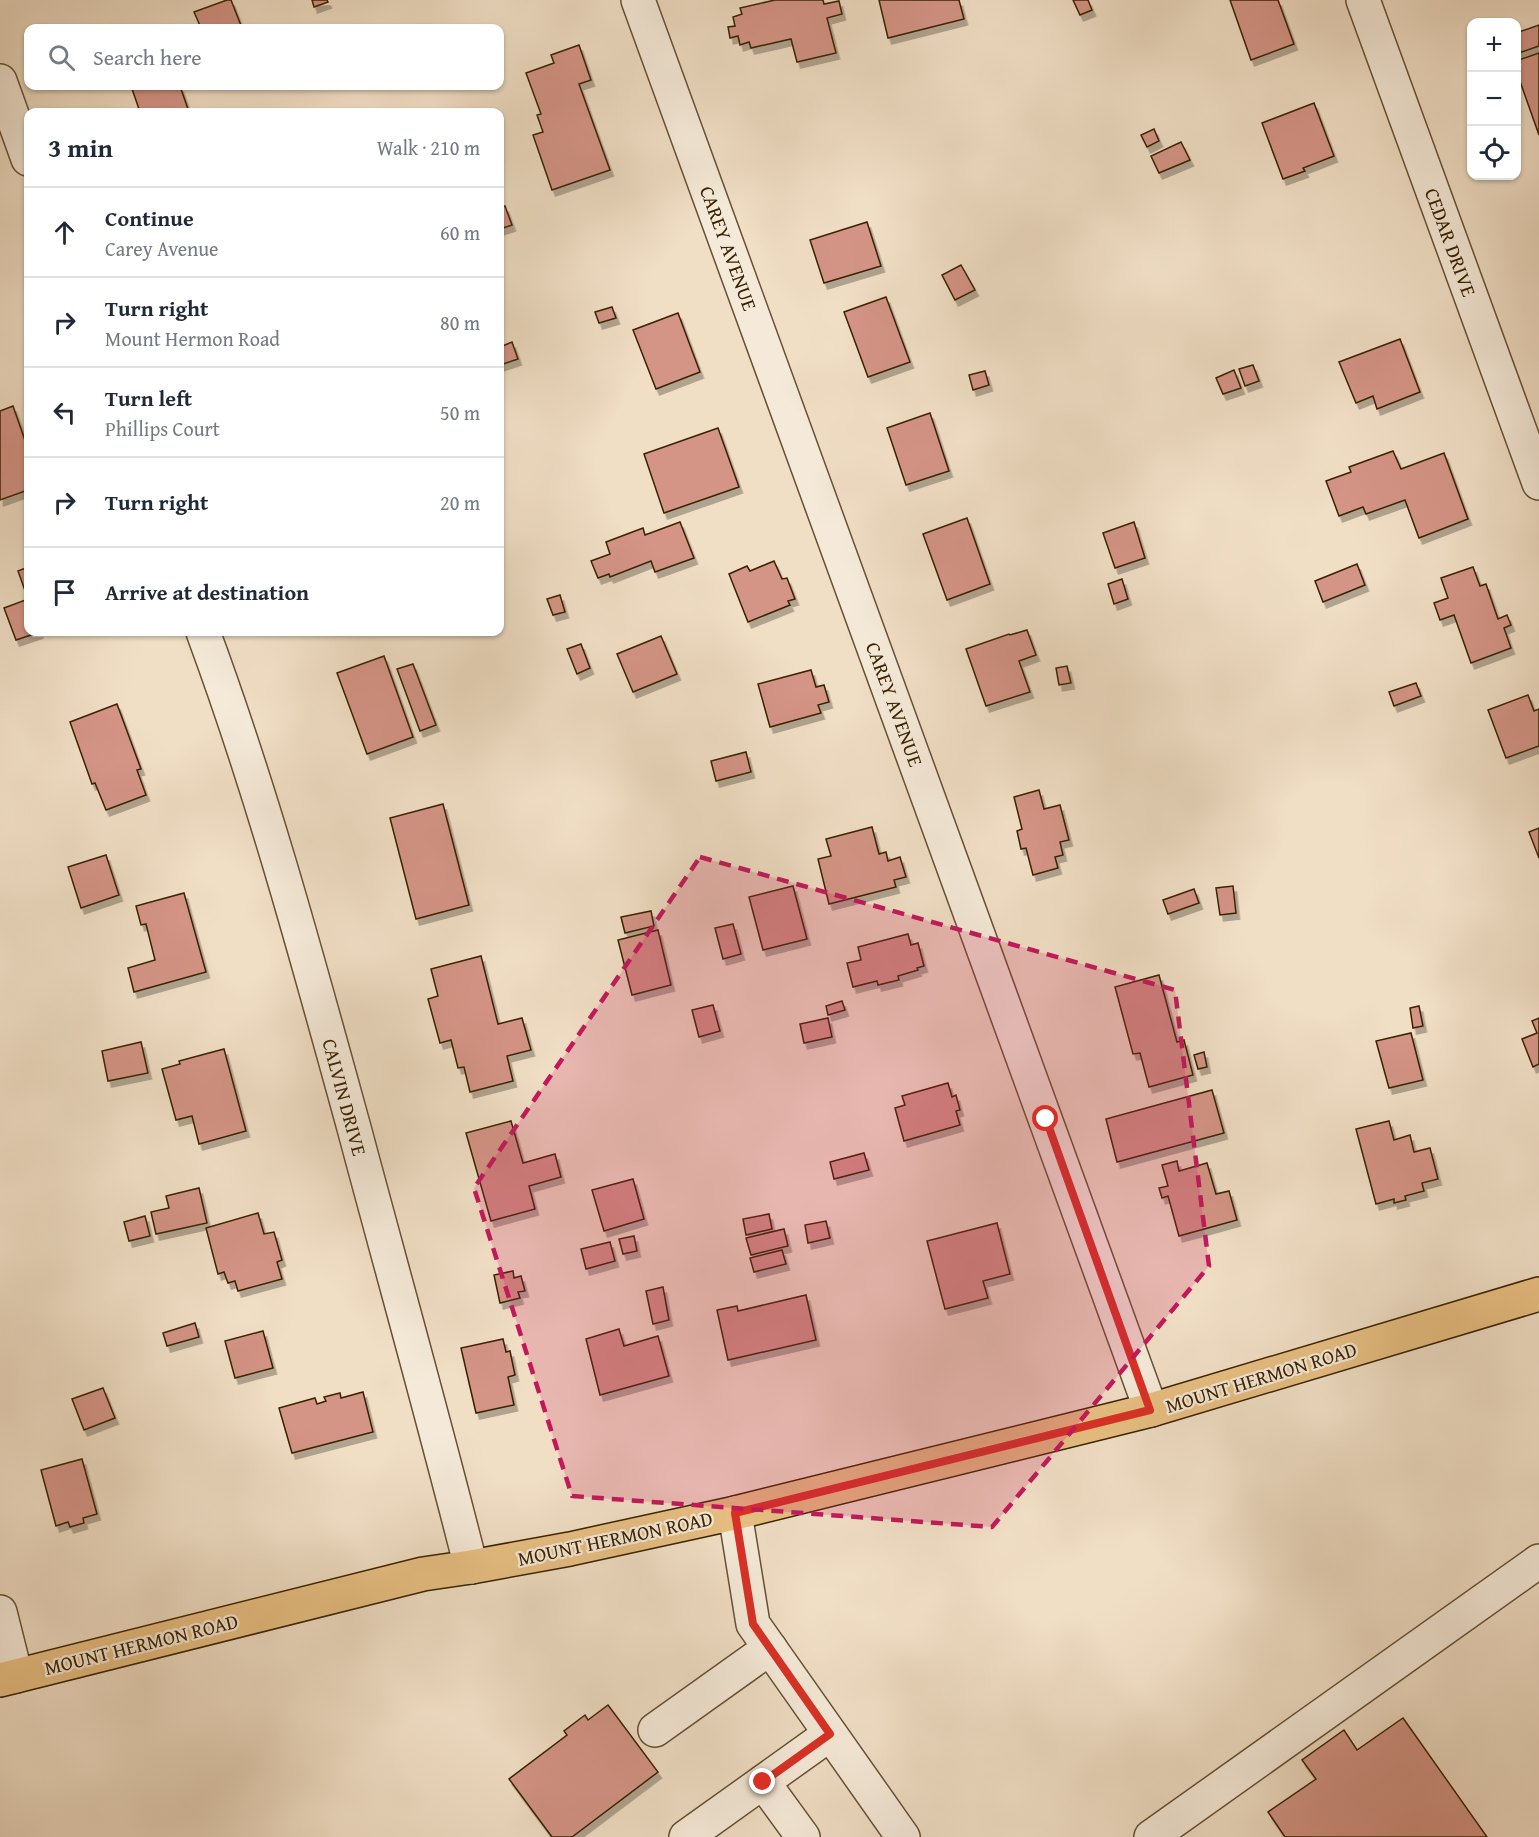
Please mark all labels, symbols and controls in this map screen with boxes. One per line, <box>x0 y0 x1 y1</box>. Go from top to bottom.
map controls <box>1467 18 1521 180</box>
button: + <box>1467 18 1521 72</box>
search box <box>24 24 504 90</box>
icon: search <box>45 41 78 74</box>
text: Search here <box>93 41 202 73</box>
button: − <box>1467 72 1521 126</box>
button: locate <box>1467 126 1521 180</box>
text: 3 min <box>48 128 113 167</box>
text: Walk · 210 m <box>377 133 480 162</box>
street label: CAREY AVENUE <box>693 182 765 314</box>
street label: CEDAR DRIVE <box>1418 184 1484 300</box>
text: Continue <box>105 202 194 234</box>
icon: ahead <box>48 216 81 249</box>
text: 60 m <box>440 218 480 247</box>
text: Carey Avenue <box>105 234 218 263</box>
text: Turn right <box>105 292 208 324</box>
icon: right <box>48 306 81 339</box>
text: 80 m <box>440 308 480 337</box>
text: Mount Hermon Road <box>105 324 280 353</box>
text: Turn left <box>105 382 192 414</box>
icon: left <box>48 396 81 429</box>
text: 50 m <box>440 398 480 427</box>
text: Phillips Court <box>105 414 220 443</box>
icon: right <box>48 486 81 519</box>
text: Turn right <box>105 486 208 518</box>
text: 20 m <box>440 488 480 517</box>
icon: arrive <box>48 576 81 609</box>
text: Arrive at destination <box>105 576 309 608</box>
street label: CAREY AVENUE <box>859 638 931 770</box>
street label: CALVIN DRIVE <box>315 1035 375 1159</box>
route start <box>1032 1105 1058 1131</box>
street label: MOUNT HERMON ROAD <box>1162 1334 1360 1420</box>
street label: MOUNT HERMON ROAD <box>515 1503 715 1573</box>
street label: MOUNT HERMON ROAD <box>41 1606 241 1682</box>
route end <box>749 1768 775 1794</box>

